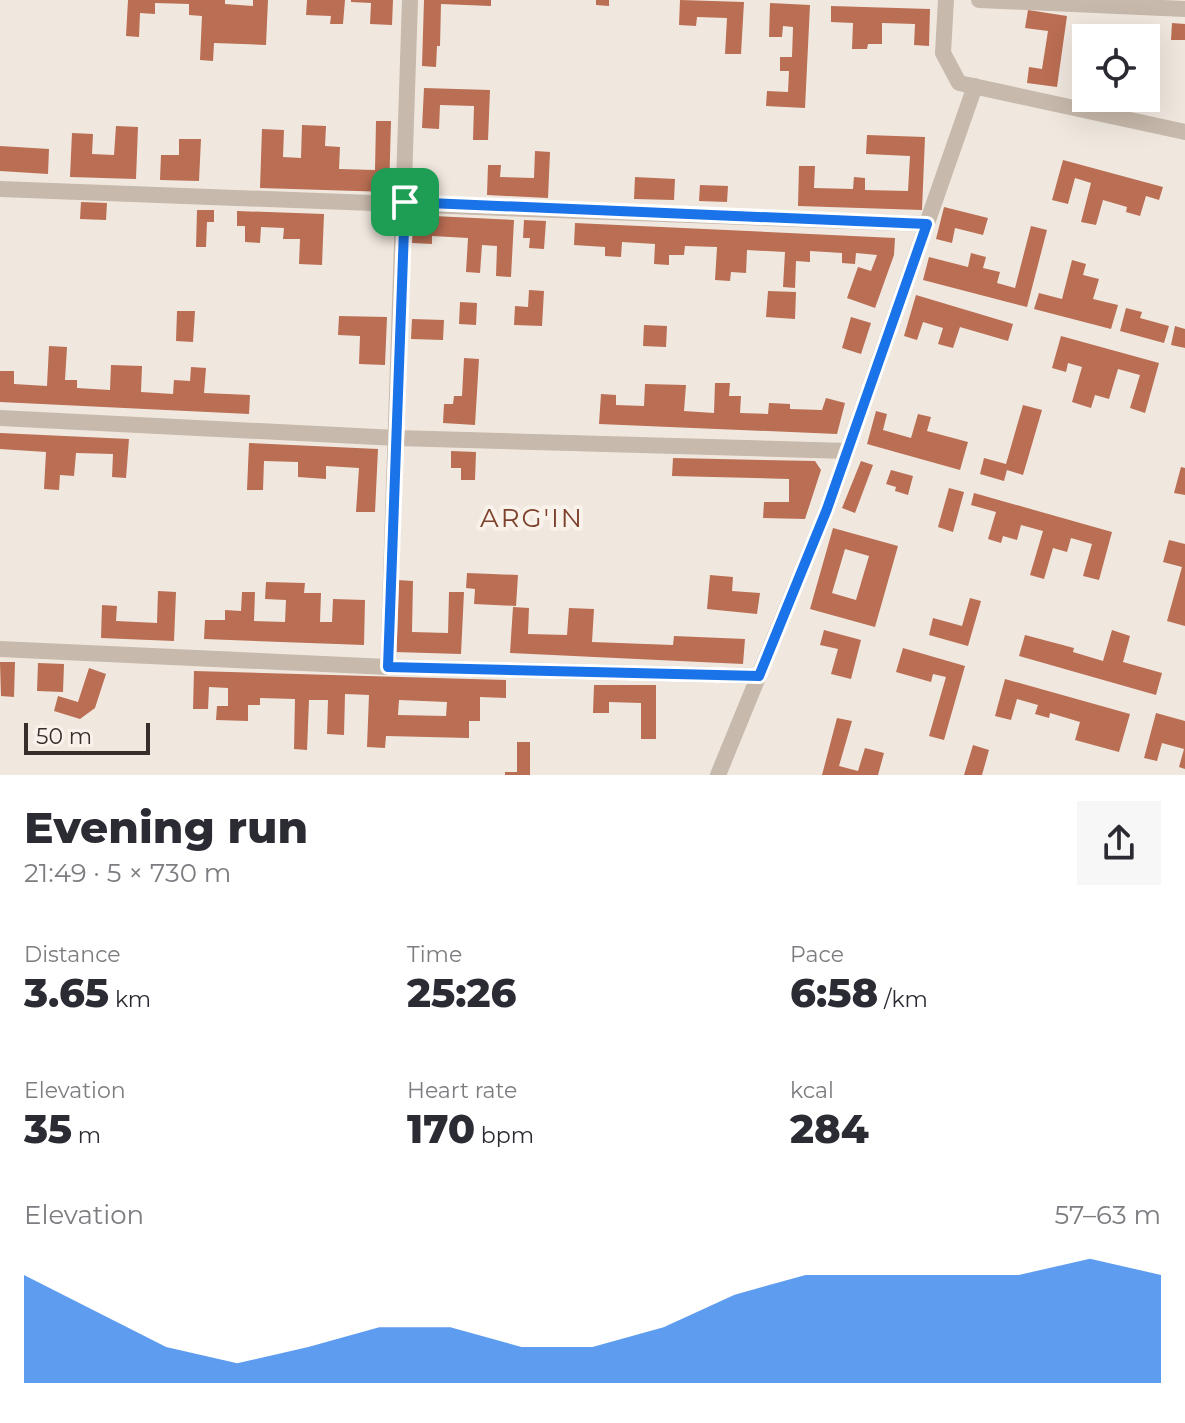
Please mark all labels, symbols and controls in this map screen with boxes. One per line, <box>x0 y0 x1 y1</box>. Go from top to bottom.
map controls <box>1072 24 1160 112</box>
button: locate <box>1072 24 1160 112</box>
pin <box>371 168 439 236</box>
icon: arrive <box>383 180 427 224</box>
district label: ARG'IN <box>480 502 584 534</box>
scale bar <box>24 719 150 755</box>
text: 50 m <box>36 723 92 750</box>
text: Evening run <box>24 800 308 854</box>
button: share <box>1077 801 1161 885</box>
text: 21:49 · 5 × 730 m <box>24 857 231 889</box>
text: Distance <box>24 941 121 968</box>
text: Time <box>407 941 462 968</box>
text: Pace <box>790 941 844 968</box>
text: 3.65 <box>24 968 109 1017</box>
text: 25:26 <box>407 968 516 1017</box>
text: 6:58 <box>790 968 878 1017</box>
text: km <box>109 986 151 1013</box>
text: /km <box>878 986 928 1013</box>
text: Elevation <box>24 1077 126 1104</box>
text: Heart rate <box>407 1077 517 1104</box>
text: kcal <box>790 1077 834 1104</box>
text: 35 <box>24 1104 72 1153</box>
text: 170 <box>407 1104 475 1153</box>
text: 284 <box>790 1104 869 1153</box>
text: m <box>72 1122 101 1149</box>
text: bpm <box>475 1122 534 1149</box>
text: Elevation <box>24 1199 144 1231</box>
text: 57–63 m <box>1055 1199 1161 1231</box>

